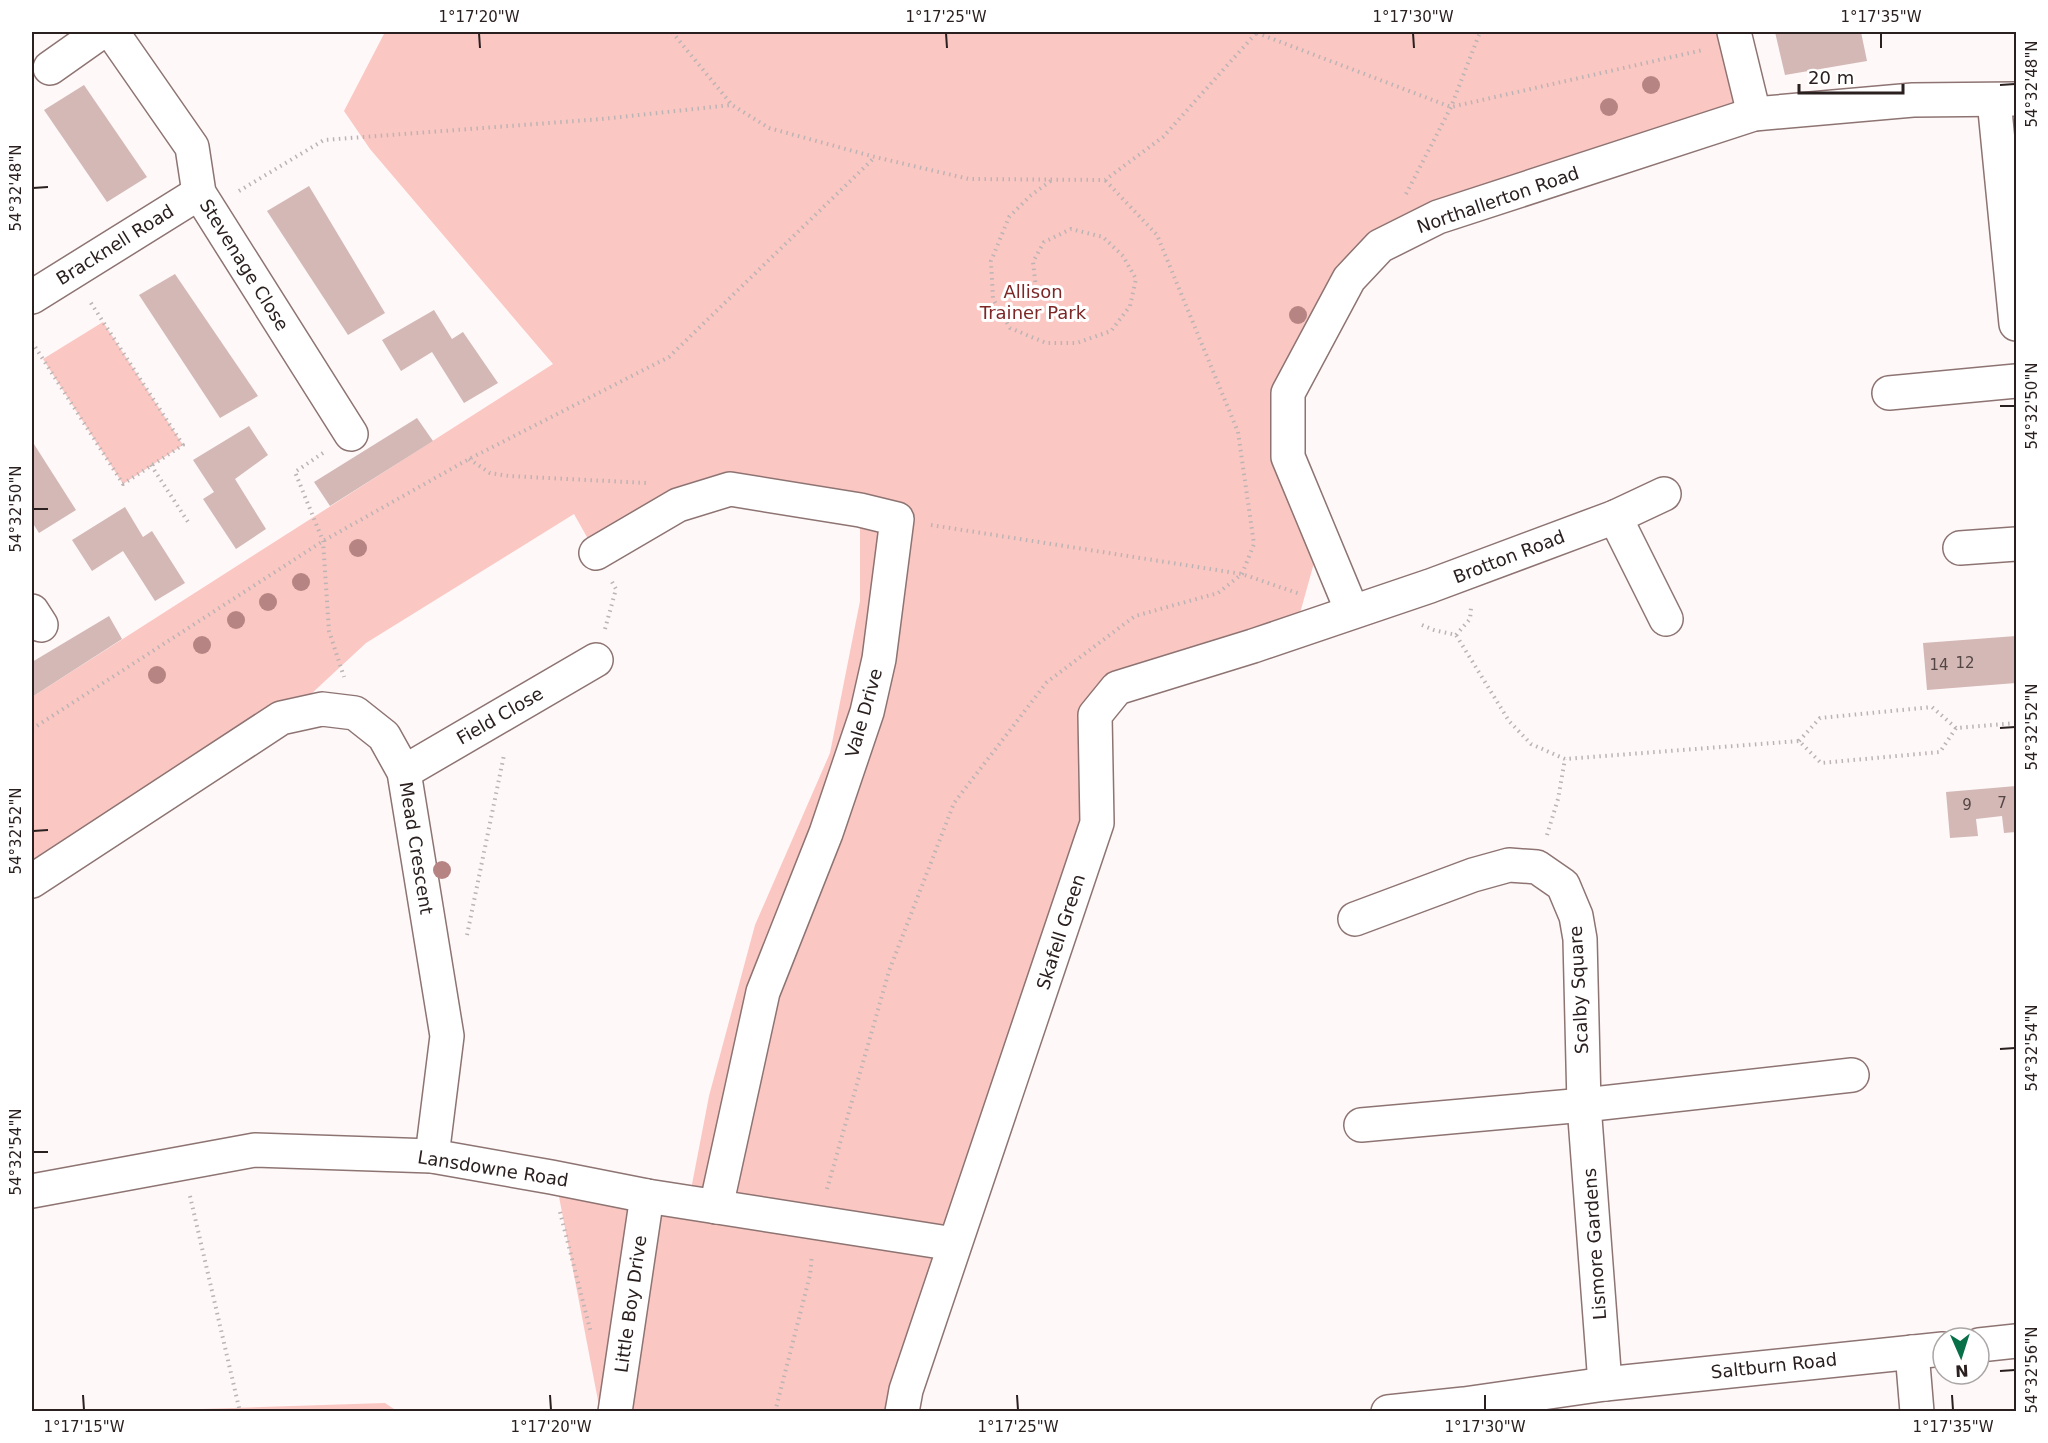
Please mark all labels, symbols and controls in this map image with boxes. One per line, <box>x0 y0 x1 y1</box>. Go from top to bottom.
text: 1°17'20"W <box>438 8 520 26</box>
text: 1°17'25"W <box>905 8 987 26</box>
text: 1°17'30"W <box>1372 8 1454 26</box>
text: 1°17'35"W <box>1840 8 1922 26</box>
text: 54°32'48"N <box>2023 40 2041 128</box>
scale bar <box>1799 57 1902 95</box>
text: 20 m <box>1808 67 1854 88</box>
text: 54°32'48"N <box>7 144 25 232</box>
street label: Northallerton Road <box>1414 162 1582 237</box>
street label: Stevenage Close <box>196 195 293 334</box>
street label: Bracknell Road <box>52 200 177 289</box>
park label: Allison Trainer Park <box>979 281 1087 323</box>
text: 54°32'50"N <box>2023 362 2041 450</box>
text: 54°32'50"N <box>7 465 25 553</box>
street label: Brotton Road <box>1450 526 1568 587</box>
house number: 12 <box>1955 654 1975 672</box>
house number: 14 <box>1929 656 1949 674</box>
street label: Vale Drive <box>841 666 886 760</box>
street label: Field Close <box>453 682 547 749</box>
text: 54°32'52"N <box>2023 683 2041 771</box>
street label: Mead Crescent <box>396 780 437 916</box>
text: 54°32'52"N <box>7 787 25 875</box>
house number: 7 <box>1997 794 2007 812</box>
house number: 9 <box>1962 796 1972 814</box>
street label: Skafell Green <box>1032 871 1089 992</box>
street label: Scalby Square <box>1565 925 1592 1055</box>
text: 54°32'54"N <box>2023 1004 2041 1092</box>
text: 54°32'54"N <box>7 1108 25 1196</box>
street label: Lansdowne Road <box>416 1146 570 1191</box>
street label: Lismore Gardens <box>1579 1167 1610 1321</box>
street label: Little Boy Drive <box>610 1234 651 1374</box>
north arrow <box>1931 1326 1991 1386</box>
text: 54°32'56"N <box>2023 1326 2041 1414</box>
street label: Saltburn Road <box>1710 1348 1838 1383</box>
text: N <box>1955 1361 1969 1380</box>
text: 1°17'15"W <box>43 1418 125 1436</box>
text: 1°17'20"W <box>510 1418 592 1436</box>
text: 1°17'25"W <box>977 1418 1059 1436</box>
text: 1°17'30"W <box>1444 1418 1526 1436</box>
text: 1°17'35"W <box>1912 1418 1994 1436</box>

